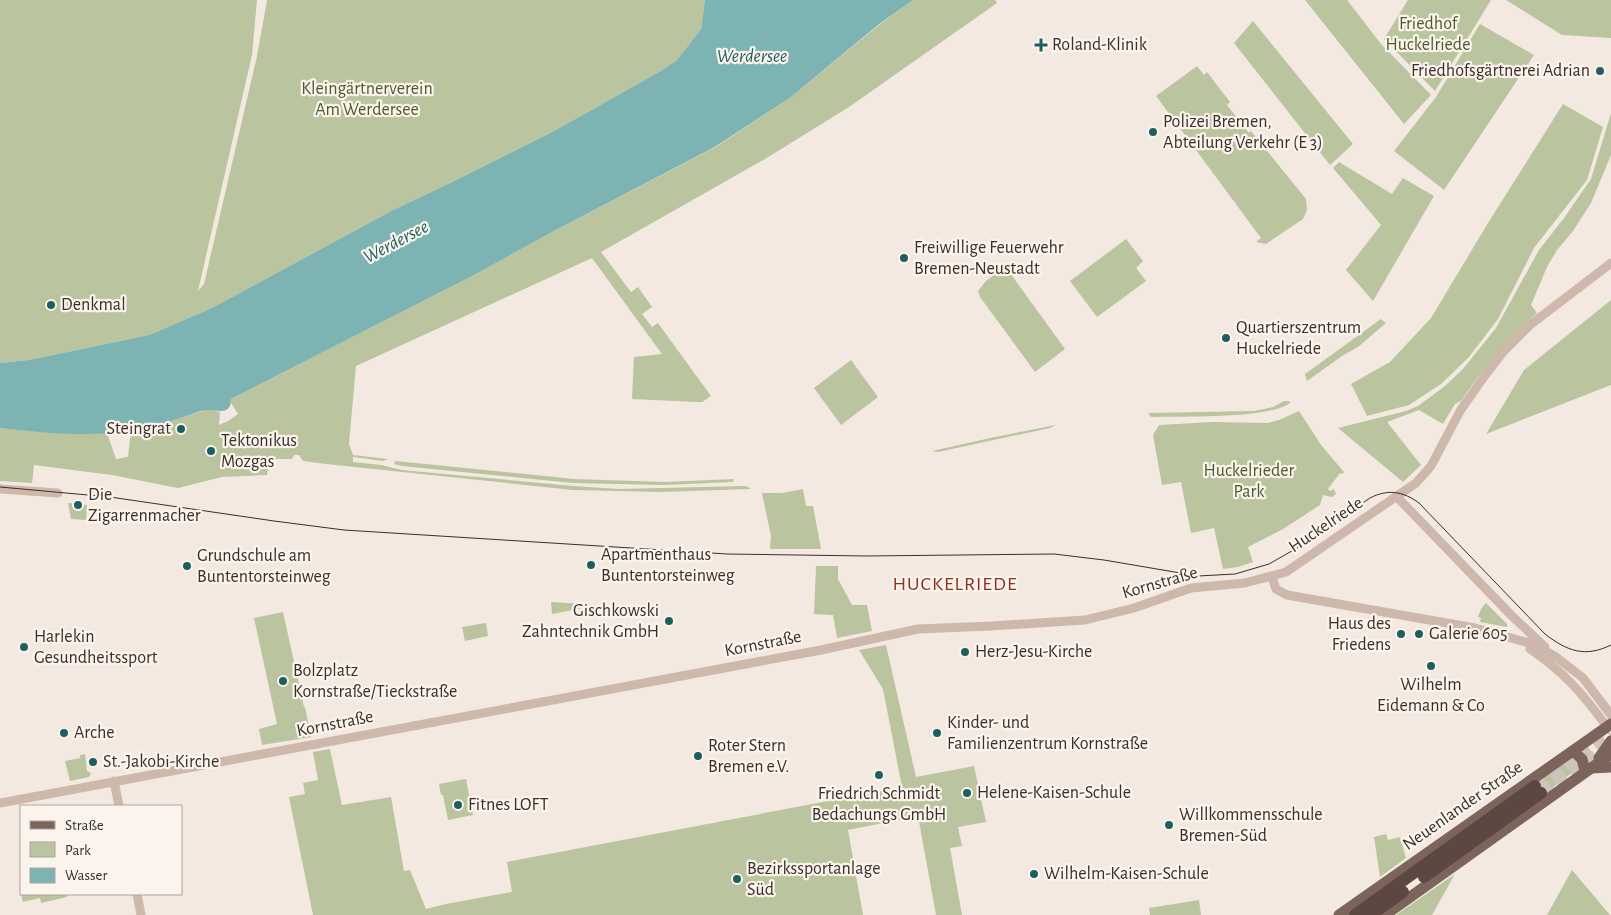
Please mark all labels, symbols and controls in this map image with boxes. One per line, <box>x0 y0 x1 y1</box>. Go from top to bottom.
park label: Friedhof Huckelriede <box>1386 15 1470 54</box>
place label: Roland-Klinik <box>1052 36 1148 54</box>
marker: Roland-Klinik <box>1034 38 1048 52</box>
water label: Werdersee <box>717 47 787 66</box>
place label: Friedhofsgärtnerei Adrian <box>1411 62 1590 80</box>
marker: Friedhofsgärtnerei Adrian <box>1594 65 1606 77</box>
park label: Kleingärtnerverein Am Werdersee <box>301 80 433 119</box>
place label: Polizei Bremen, Abteilung Verkehr (E 3) <box>1163 113 1323 152</box>
marker: Polizei Bremen, Abteilung Verkehr (E 3) <box>1147 126 1159 138</box>
water label: Werdersee <box>360 217 432 267</box>
place label: Freiwillige Feuerwehr Bremen-Neustadt <box>914 239 1064 278</box>
marker: Freiwillige Feuerwehr Bremen-Neustadt <box>898 252 910 264</box>
place label: Denkmal <box>61 296 126 314</box>
marker: Denkmal <box>45 299 57 311</box>
place label: Quartierszentrum Huckelriede <box>1236 319 1361 358</box>
marker: Quartierszentrum Huckelriede <box>1220 332 1232 344</box>
place label: Steingrat <box>107 420 171 438</box>
marker: Steingrat <box>175 423 187 435</box>
place label: Tektonikus Mozgas <box>221 432 297 471</box>
marker: Tektonikus Mozgas <box>205 445 217 457</box>
park label: Huckelrieder Park <box>1204 462 1295 501</box>
place label: Die Zigarrenmacher <box>88 486 201 525</box>
street label: Huckelriede <box>1286 494 1366 556</box>
marker: Die Zigarrenmacher <box>72 499 84 511</box>
place label: Apartmenthaus Buntentorsteinweg <box>601 546 735 585</box>
place label: Grundschule am Buntentorsteinweg <box>197 547 331 586</box>
marker: Apartmenthaus Buntentorsteinweg <box>585 559 597 571</box>
marker: Grundschule am Buntentorsteinweg <box>181 560 193 572</box>
street label: Kornstraße <box>1120 564 1200 602</box>
district label: HUCKELRIEDE <box>892 574 1018 594</box>
place label: Gischkowski Zahntechnik GmbH <box>522 602 659 641</box>
marker: Gischkowski Zahntechnik GmbH <box>663 615 675 627</box>
place label: Haus des Friedens <box>1328 615 1391 654</box>
place label: Galerie 605 <box>1429 625 1508 643</box>
place label: Harlekin Gesundheitssport <box>34 628 158 667</box>
street label: Kornstraße <box>723 628 803 660</box>
marker: Haus des Friedens <box>1395 628 1407 640</box>
marker: Galerie 605 <box>1413 628 1425 640</box>
marker: Harlekin Gesundheitssport <box>18 641 30 653</box>
place label: Herz-Jesu-Kirche <box>975 643 1092 661</box>
marker: Herz-Jesu-Kirche <box>959 646 971 658</box>
marker: Wilhelm Eidemann & Co <box>1425 660 1437 672</box>
place label: Bolzplatz Kornstraße/Tieckstraße <box>293 662 457 701</box>
marker: Bolzplatz Kornstraße/Tieckstraße <box>277 675 289 687</box>
place label: Wilhelm Eidemann & Co <box>1377 676 1485 715</box>
street label: Kornstraße <box>295 708 375 740</box>
place label: Kinder- und Familienzentrum Kornstraße <box>947 714 1148 753</box>
place label: Arche <box>74 724 115 742</box>
marker: Arche <box>58 727 70 739</box>
marker: Kinder- und Familienzentrum Kornstraße <box>931 727 943 739</box>
place label: Roter Stern Bremen e.V. <box>708 737 789 776</box>
marker: Roter Stern Bremen e.V. <box>692 750 704 762</box>
place label: St.-Jakobi-Kirche <box>103 753 219 771</box>
marker: St.-Jakobi-Kirche <box>87 756 99 768</box>
street label: Neuenlander Straße <box>1400 758 1526 854</box>
marker: Friedrich Schmidt Bedachungs GmbH <box>873 769 885 781</box>
place label: Helene-Kaisen-Schule <box>977 784 1131 802</box>
place label: Friedrich Schmidt Bedachungs GmbH <box>812 785 946 824</box>
marker: Helene-Kaisen-Schule <box>961 787 973 799</box>
place label: Fitnes LOFT <box>468 796 549 814</box>
marker: Fitnes LOFT <box>452 799 464 811</box>
legend <box>20 805 182 895</box>
place label: Willkommensschule Bremen-Süd <box>1179 806 1323 845</box>
text: Straße <box>65 818 104 833</box>
marker: Willkommensschule Bremen-Süd <box>1163 819 1175 831</box>
text: Park <box>65 843 91 858</box>
place label: Bezirkssportanlage Süd <box>747 860 881 899</box>
place label: Wilhelm-Kaisen-Schule <box>1044 865 1209 883</box>
text: Wasser <box>65 868 108 883</box>
marker: Wilhelm-Kaisen-Schule <box>1028 868 1040 880</box>
marker: Bezirkssportanlage Süd <box>731 873 743 885</box>

